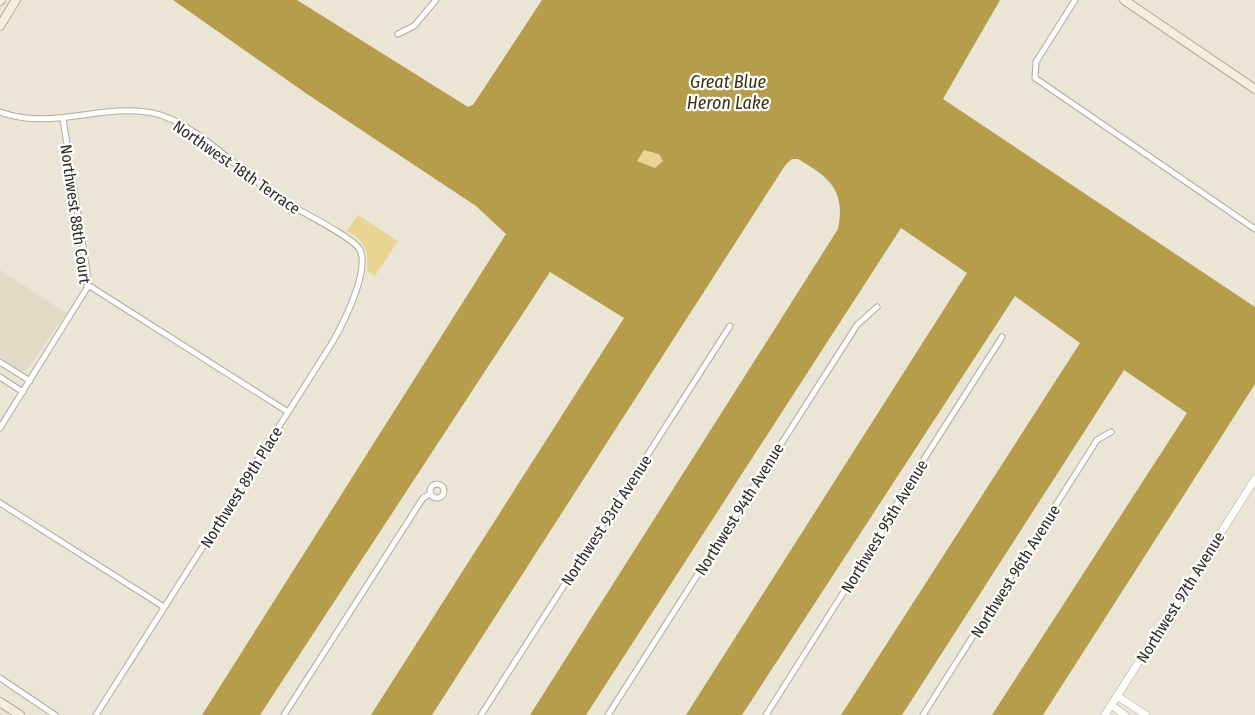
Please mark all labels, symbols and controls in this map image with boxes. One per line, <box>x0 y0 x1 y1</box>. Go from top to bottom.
water label: Great Blue Heron Lake <box>687 71 770 114</box>
street label: Northwest 18th Terrace <box>170 116 304 218</box>
street label: Northwest 88th Court <box>56 143 95 286</box>
street label: Northwest 89th Place <box>196 423 286 551</box>
street label: Northwest 94th Avenue <box>691 439 788 579</box>
street label: Northwest 93rd Avenue <box>557 451 656 589</box>
street label: Northwest 95th Avenue <box>837 456 932 596</box>
street label: Northwest 96th Avenue <box>967 501 1064 641</box>
street label: Northwest 97th Avenue <box>1132 528 1229 666</box>

